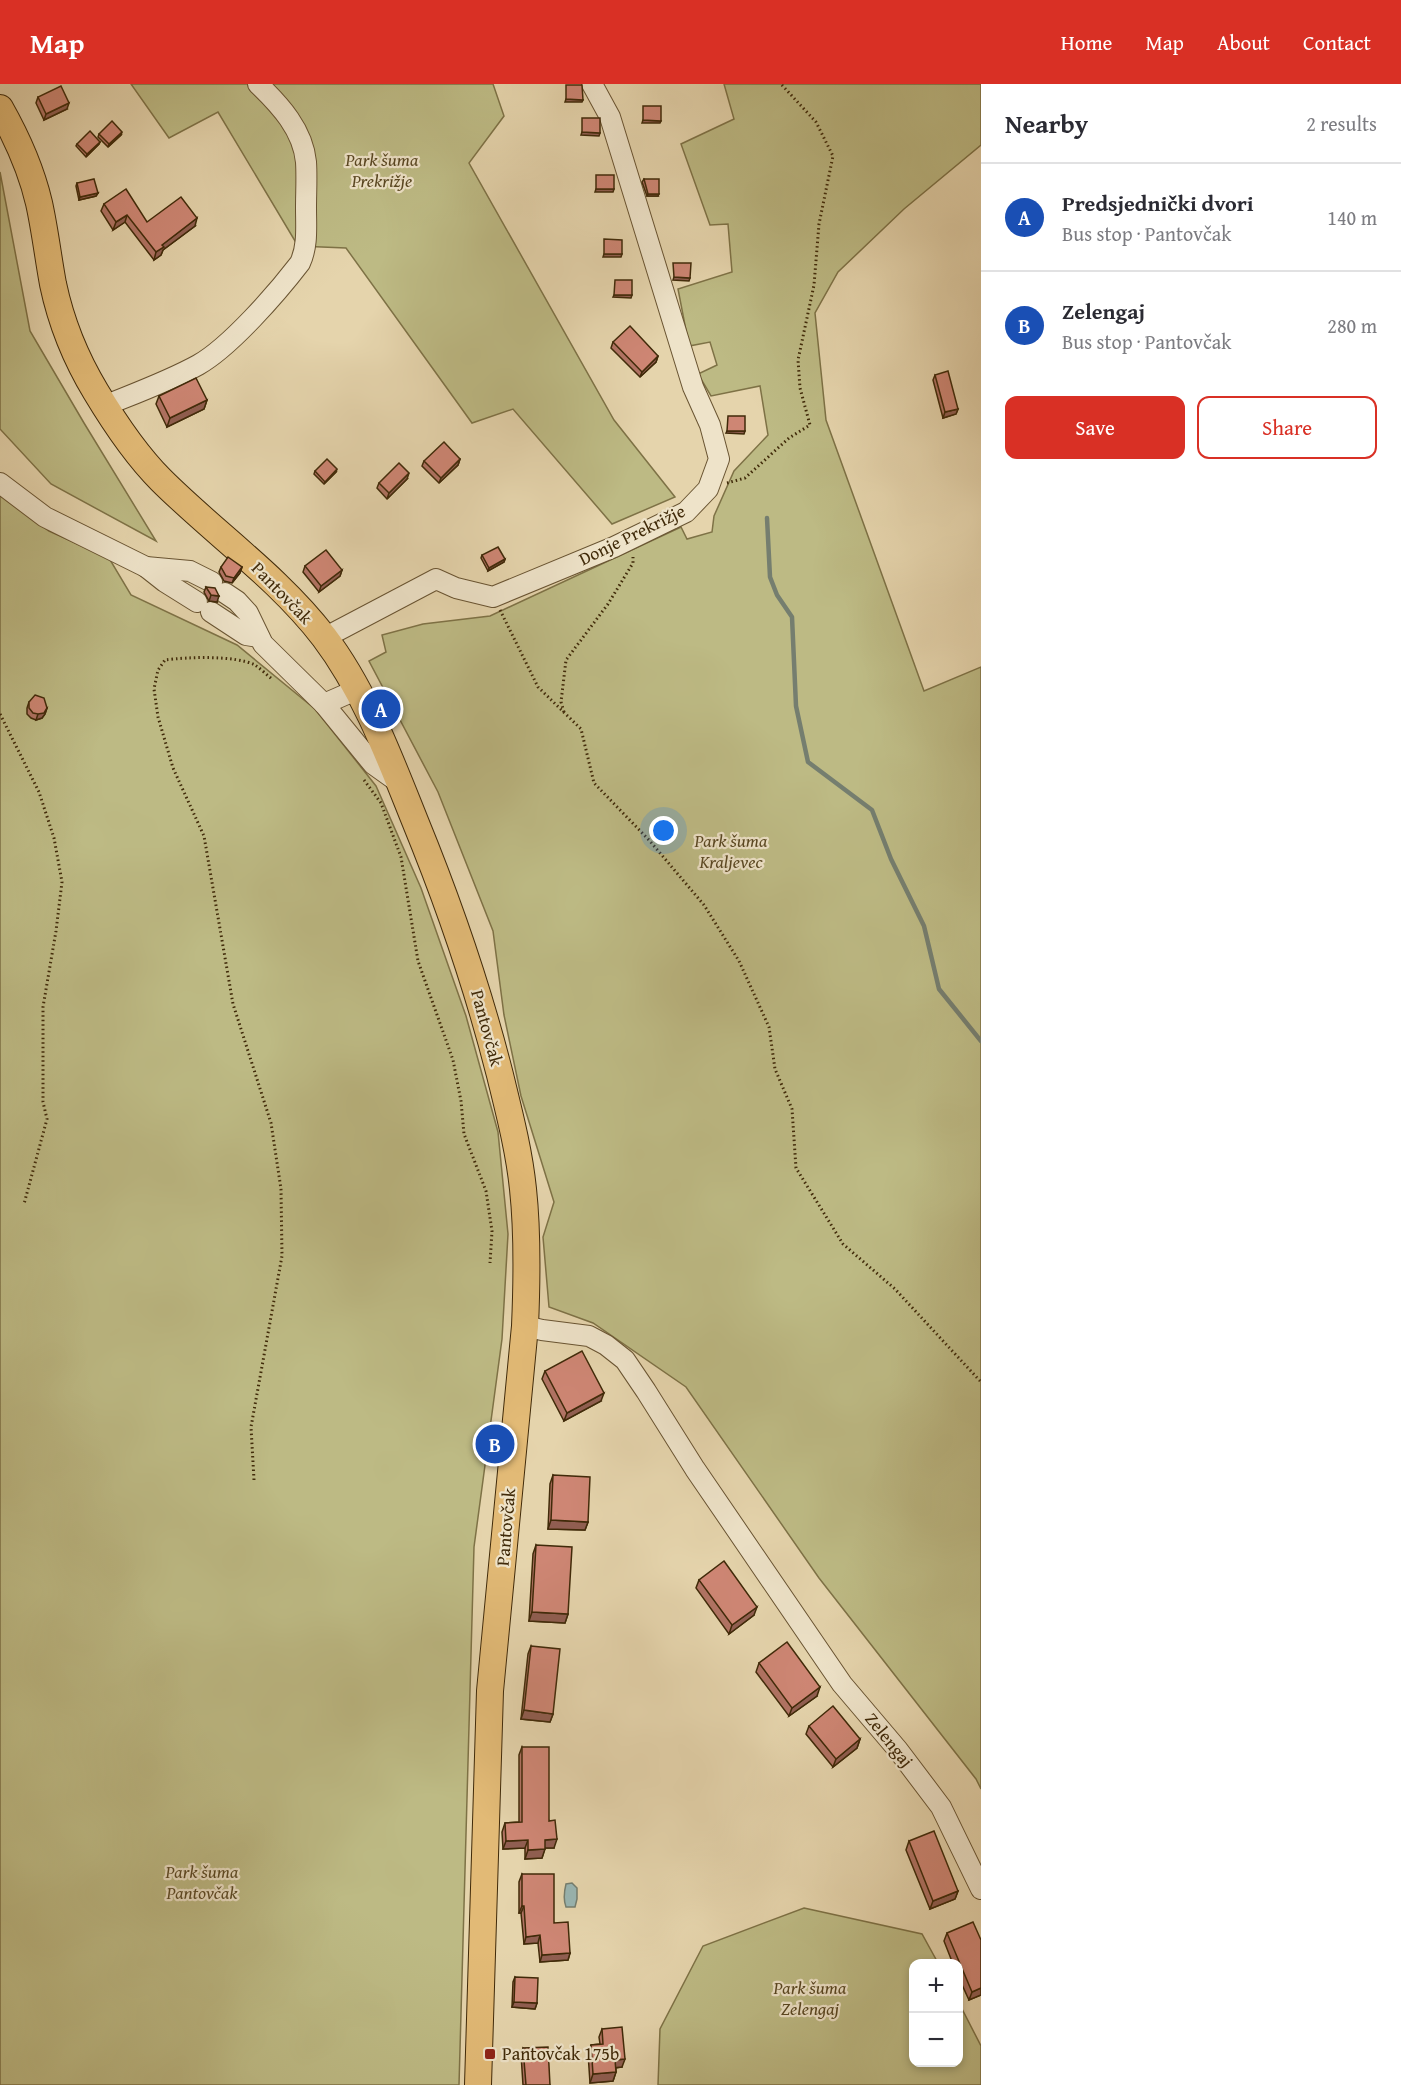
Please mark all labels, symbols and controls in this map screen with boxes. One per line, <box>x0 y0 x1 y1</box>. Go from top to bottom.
text: Map <box>30 22 84 63</box>
text: Home <box>1061 27 1112 58</box>
text: Map <box>1145 27 1184 58</box>
text: About <box>1217 27 1270 58</box>
text: Contact <box>1303 27 1371 58</box>
text: Nearby <box>1005 104 1088 143</box>
text: 2 results <box>1306 109 1377 138</box>
park label: Park šuma Prekrižje <box>345 146 419 194</box>
text: Predsjednički dvori <box>1062 187 1254 219</box>
text: A <box>1018 203 1031 232</box>
text: 140 m <box>1327 203 1377 232</box>
text: Bus stop · Pantovčak <box>1062 219 1231 248</box>
text: Zelengaj <box>1062 295 1145 327</box>
text: B <box>1018 311 1031 340</box>
text: 280 m <box>1327 311 1377 340</box>
text: Bus stop · Pantovčak <box>1062 327 1231 356</box>
button: Save <box>1005 396 1185 459</box>
button: Share <box>1197 396 1377 459</box>
street label: Donje Prekrižje <box>574 497 690 572</box>
street label: Pantovčak <box>246 555 320 631</box>
pin: A <box>362 686 400 732</box>
your location <box>649 816 678 845</box>
park label: Park šuma Kraljevec <box>694 827 768 875</box>
street label: Pantovčak <box>464 987 511 1070</box>
pin: B <box>476 1422 514 1466</box>
street label: Pantovčak <box>489 1486 522 1567</box>
street label: Zelengaj <box>859 1706 920 1773</box>
park label: Park šuma Pantovčak <box>165 1858 239 1906</box>
map controls <box>909 1959 963 2067</box>
button: + <box>909 1959 963 2013</box>
park label: Park šuma Zelengaj <box>773 1974 847 2022</box>
button: − <box>909 2013 963 2067</box>
place label: Pantovčak 175b <box>502 2040 619 2067</box>
marker: Pantovčak 175b <box>483 2047 497 2061</box>

